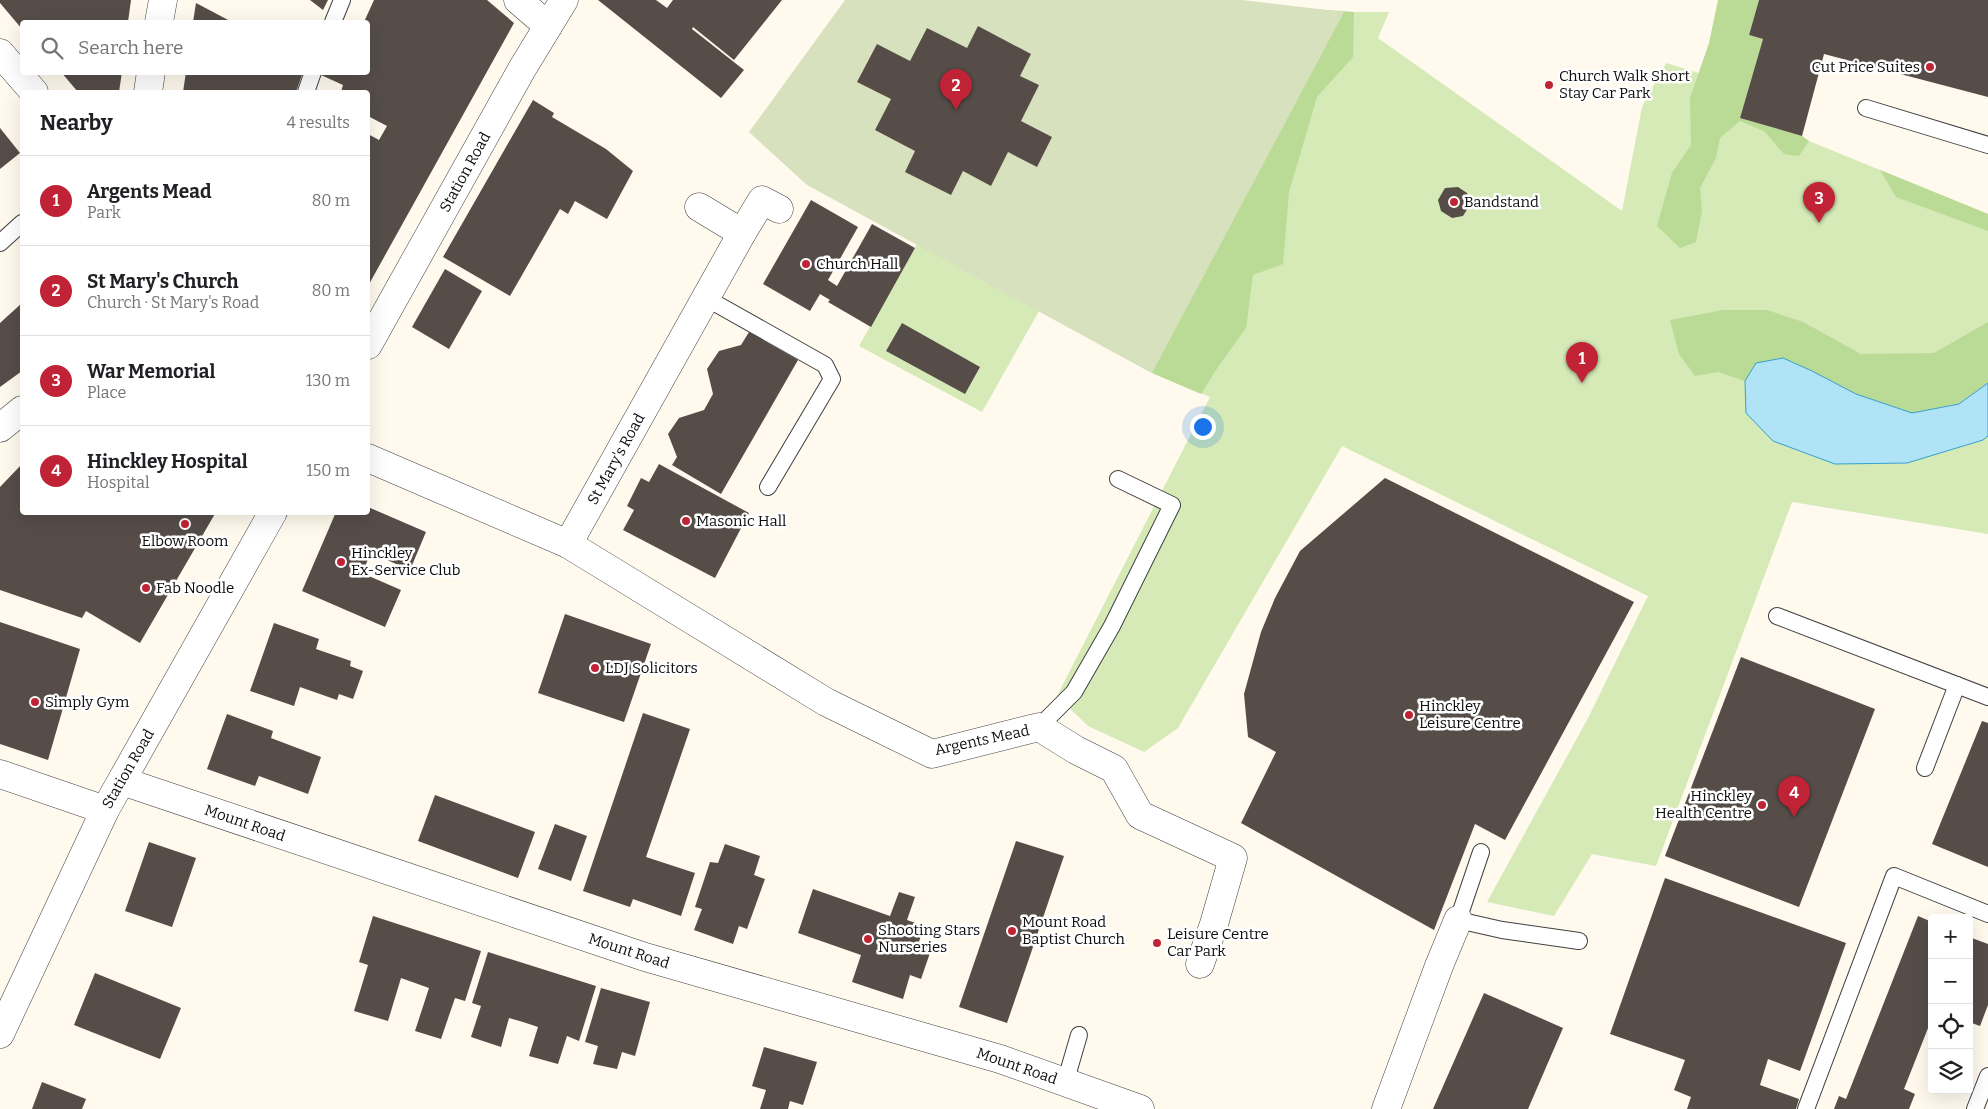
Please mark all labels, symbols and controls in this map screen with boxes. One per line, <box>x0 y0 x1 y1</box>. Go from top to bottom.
search box <box>20 20 370 75</box>
icon: search <box>38 34 66 62</box>
text: Search here <box>78 36 183 59</box>
place label: Cut Price Suites <box>1812 58 1920 76</box>
marker: Cut Price Suites <box>1924 61 1936 73</box>
place label: Church Walk Short Stay Car Park <box>1559 67 1691 102</box>
pin: 2 <box>940 69 972 110</box>
marker: Church Walk Short Stay Car Park <box>1543 79 1555 91</box>
text: Nearby <box>40 110 113 136</box>
text: 4 results <box>287 113 350 132</box>
street label: Station Road <box>436 129 494 215</box>
text: Argents Mead <box>87 180 211 203</box>
pin: 3 <box>1803 182 1835 223</box>
text: 1 <box>53 191 59 210</box>
text: 80 m <box>312 191 350 210</box>
place label: Bandstand <box>1464 193 1539 211</box>
marker: Bandstand <box>1448 196 1460 208</box>
text: Park <box>87 203 121 222</box>
place label: Church Hall <box>816 255 898 273</box>
marker: Church Hall <box>800 258 812 270</box>
text: St Mary's Church <box>87 270 239 293</box>
text: 2 <box>51 281 61 300</box>
text: 80 m <box>312 281 350 300</box>
text: Church · St Mary's Road <box>87 293 259 312</box>
pin: 1 <box>1566 342 1598 383</box>
text: War Memorial <box>87 360 215 383</box>
text: 3 <box>51 371 61 390</box>
text: 130 m <box>306 371 350 390</box>
text: Place <box>87 383 126 402</box>
street label: St Mary's Road <box>584 410 649 508</box>
your location <box>1190 414 1216 440</box>
text: Hinckley Hospital <box>87 450 248 473</box>
text: 4 <box>51 461 61 480</box>
text: 150 m <box>306 461 350 480</box>
text: Hospital <box>87 473 150 492</box>
place label: Masonic Hall <box>696 512 786 530</box>
marker: Masonic Hall <box>680 515 692 527</box>
marker: Elbow Room <box>179 518 191 530</box>
place label: Elbow Room <box>142 532 229 550</box>
place label: Hinckley Ex-Service Club <box>351 544 461 579</box>
marker: Hinckley Ex-Service Club <box>335 556 347 568</box>
place label: Fab Noodle <box>156 579 234 597</box>
marker: Fab Noodle <box>140 582 152 594</box>
place label: LDJ Solicitors <box>605 659 698 677</box>
marker: LDJ Solicitors <box>589 662 601 674</box>
place label: Simply Gym <box>45 693 130 711</box>
marker: Simply Gym <box>29 696 41 708</box>
place label: Hinckley Leisure Centre <box>1419 697 1521 732</box>
marker: Hinckley Leisure Centre <box>1403 709 1415 721</box>
street label: Argents Mead <box>933 721 1031 759</box>
street label: Station Road <box>98 726 158 812</box>
pin: 4 <box>1778 776 1810 817</box>
place label: Hinckley Health Centre <box>1655 787 1752 822</box>
marker: Hinckley Health Centre <box>1756 799 1768 811</box>
street label: Mount Road <box>202 801 288 845</box>
place label: Mount Road Baptist Church <box>1022 913 1126 948</box>
map controls <box>1928 914 1973 1094</box>
button: + <box>1928 914 1973 959</box>
place label: Shooting Stars Nurseries <box>878 921 980 956</box>
marker: Mount Road Baptist Church <box>1006 925 1018 937</box>
place label: Leisure Centre Car Park <box>1167 925 1269 960</box>
street label: Mount Road <box>586 929 672 973</box>
marker: Shooting Stars Nurseries <box>862 933 874 945</box>
marker: Leisure Centre Car Park <box>1151 937 1163 949</box>
button: − <box>1928 959 1973 1004</box>
button: locate <box>1928 1004 1973 1049</box>
street label: Mount Road <box>974 1044 1060 1088</box>
button: layers <box>1928 1049 1973 1094</box>

